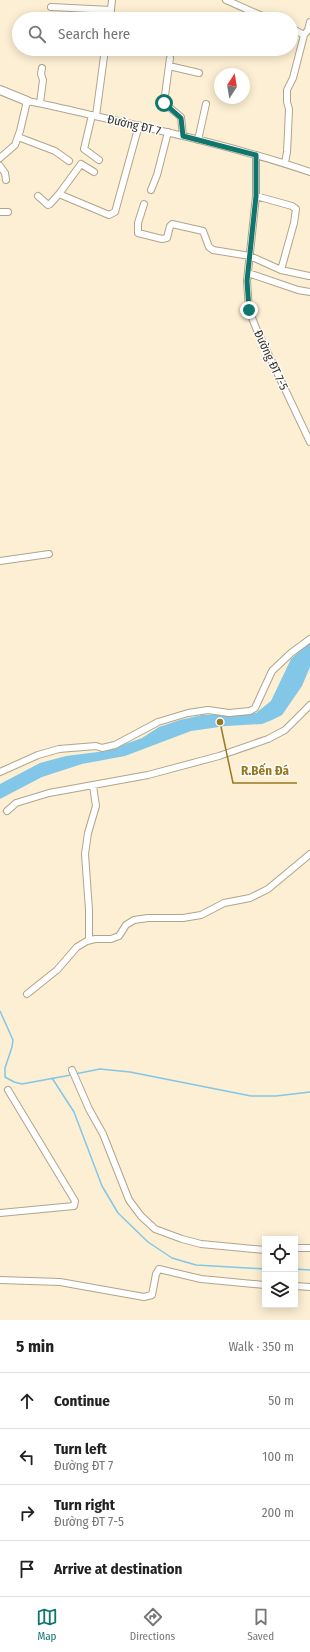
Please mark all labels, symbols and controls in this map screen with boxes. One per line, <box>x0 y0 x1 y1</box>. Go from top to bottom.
search box <box>12 12 298 56</box>
icon: search <box>26 23 48 45</box>
text: Search here <box>58 25 130 43</box>
north arrow <box>214 68 250 104</box>
route start <box>155 94 173 112</box>
street label: Đường ĐT 7 <box>106 112 162 138</box>
route end <box>240 301 258 319</box>
street label: Đường ĐT 7-5 <box>251 328 291 393</box>
callout: R.Bến Đá <box>233 758 297 783</box>
text: R.Bến Đá <box>241 762 290 778</box>
map controls <box>262 1236 298 1308</box>
button: locate <box>262 1236 298 1272</box>
button: layers <box>262 1272 298 1308</box>
text: 5 min <box>16 1336 54 1357</box>
text: Walk · 350 m <box>228 1339 294 1354</box>
icon: ahead <box>16 1390 38 1412</box>
text: Continue <box>54 1392 110 1410</box>
text: 50 m <box>268 1393 294 1408</box>
text: Turn left <box>54 1440 107 1458</box>
icon: left <box>16 1446 38 1468</box>
text: 100 m <box>262 1449 294 1464</box>
text: Đường ĐT 7 <box>54 1458 113 1473</box>
text: Turn right <box>54 1496 115 1514</box>
icon: right <box>16 1502 38 1524</box>
text: 200 m <box>262 1505 294 1520</box>
text: Đường ĐT 7-5 <box>54 1514 124 1529</box>
icon: arrive <box>16 1558 38 1580</box>
text: Arrive at destination <box>54 1560 182 1578</box>
tab: Map <box>36 1606 58 1643</box>
tab: Directions <box>130 1606 175 1643</box>
tab: Saved <box>247 1606 274 1643</box>

